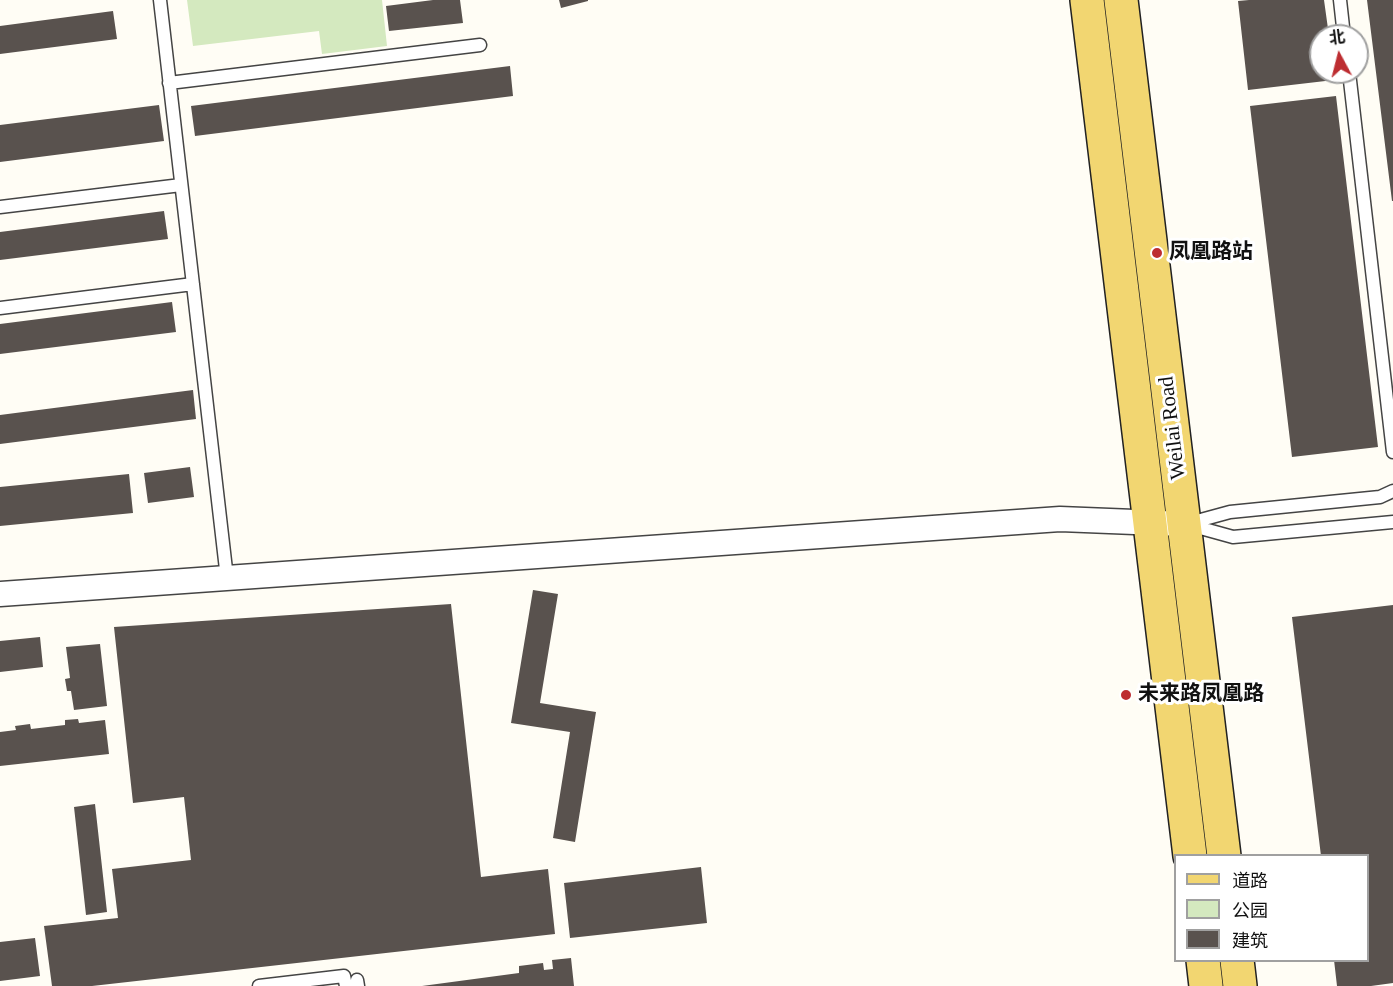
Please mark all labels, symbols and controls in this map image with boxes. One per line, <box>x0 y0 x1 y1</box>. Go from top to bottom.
north arrow <box>1309 24 1369 84</box>
text: 北 <box>1328 28 1346 47</box>
place label: 凤凰路站 <box>1169 240 1253 266</box>
marker: 凤凰路站 <box>1150 246 1164 260</box>
street label: Weilai Road <box>1154 375 1192 481</box>
place label: 未来路凤凰路 <box>1138 682 1264 708</box>
marker: 未来路凤凰路 <box>1119 688 1133 702</box>
legend <box>1174 854 1369 962</box>
text: 道路 <box>1232 871 1268 891</box>
text: 公园 <box>1232 901 1268 921</box>
text: 建筑 <box>1232 931 1268 951</box>

